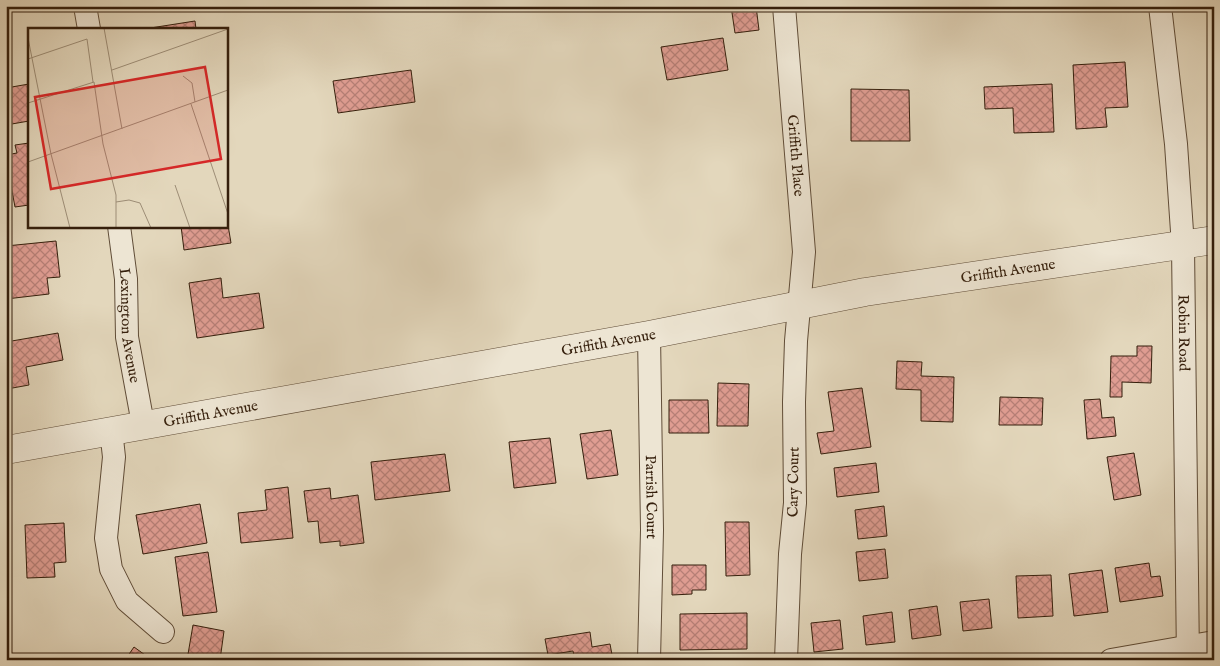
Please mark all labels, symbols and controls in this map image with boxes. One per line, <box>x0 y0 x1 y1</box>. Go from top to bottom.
inset map <box>28 28 228 228</box>
street label: Griffith Place <box>783 114 808 197</box>
street label: Griffith Avenue <box>959 255 1057 288</box>
street label: Lexington Avenue <box>115 267 144 384</box>
street label: Robin Road <box>1174 294 1194 372</box>
street label: Griffith Avenue <box>560 325 657 361</box>
street label: Griffith Avenue <box>162 396 260 432</box>
street label: Cary Court <box>783 447 804 517</box>
street label: Parrish Court <box>641 455 661 539</box>

